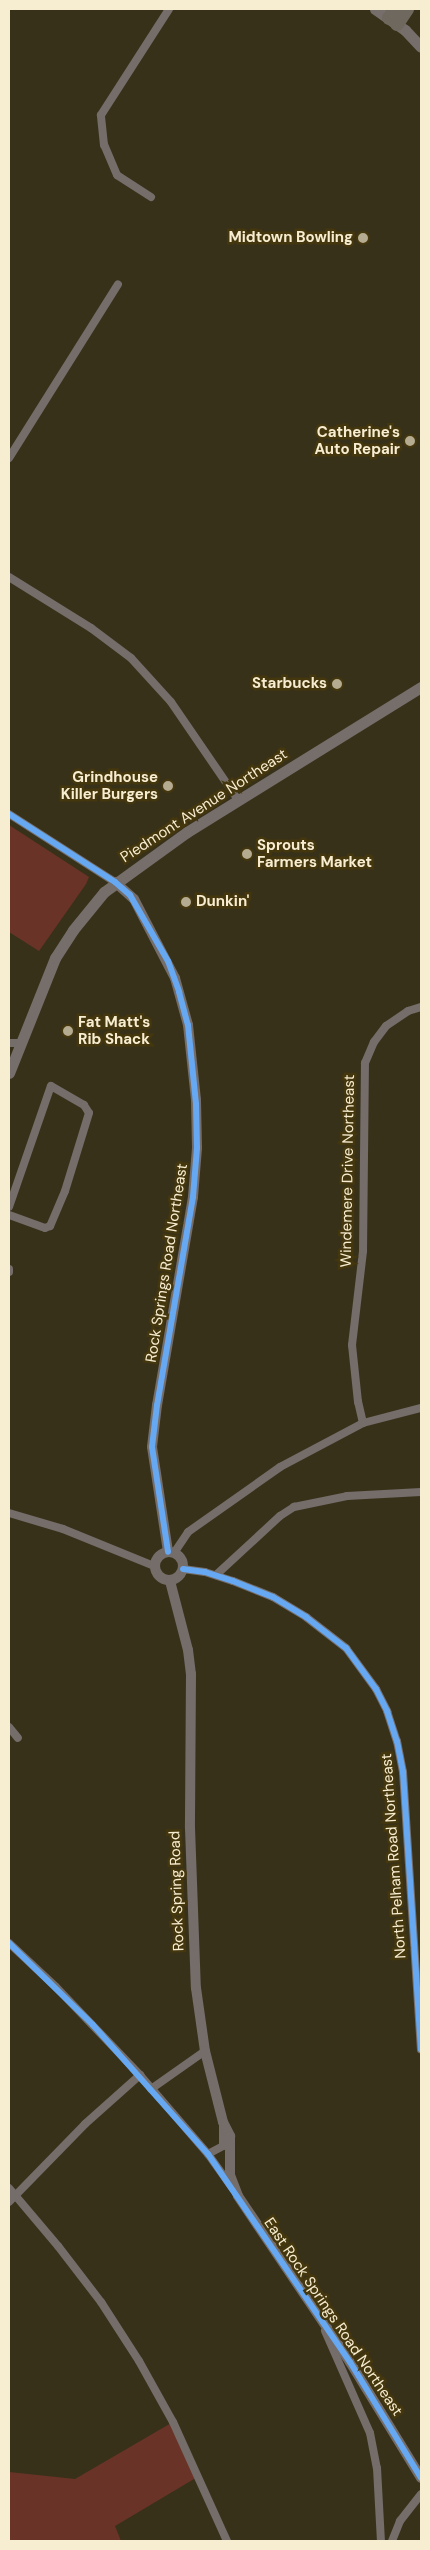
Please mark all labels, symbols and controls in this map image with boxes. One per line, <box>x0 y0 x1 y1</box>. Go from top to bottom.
place label: Midtown Bowling <box>228 229 353 247</box>
marker: Midtown Bowling <box>357 232 369 244</box>
place label: Catherine's Auto Repair <box>314 423 400 458</box>
marker: Catherine's Auto Repair <box>404 435 416 447</box>
place label: Starbucks <box>252 675 327 693</box>
marker: Starbucks <box>331 678 343 690</box>
street label: Piedmont Avenue Northeast <box>117 745 291 867</box>
place label: Grindhouse Killer Burgers <box>61 768 158 803</box>
marker: Grindhouse Killer Burgers <box>162 780 174 792</box>
place label: Sprouts Farmers Market <box>257 836 372 871</box>
marker: Sprouts Farmers Market <box>241 848 253 860</box>
place label: Dunkin' <box>196 893 249 911</box>
marker: Dunkin' <box>180 896 192 908</box>
place label: Fat Matt's Rib Shack <box>78 1013 150 1048</box>
marker: Fat Matt's Rib Shack <box>62 1025 74 1037</box>
street label: Windemere Drive Northeast <box>337 1074 359 1268</box>
street label: Rock Springs Road Northeast <box>142 1162 192 1364</box>
street label: North Pelham Road Northeast <box>378 1753 410 1959</box>
street label: Rock Spring Road <box>166 1830 188 1952</box>
street label: East Rock Springs Road Northeast <box>260 2215 406 2419</box>

